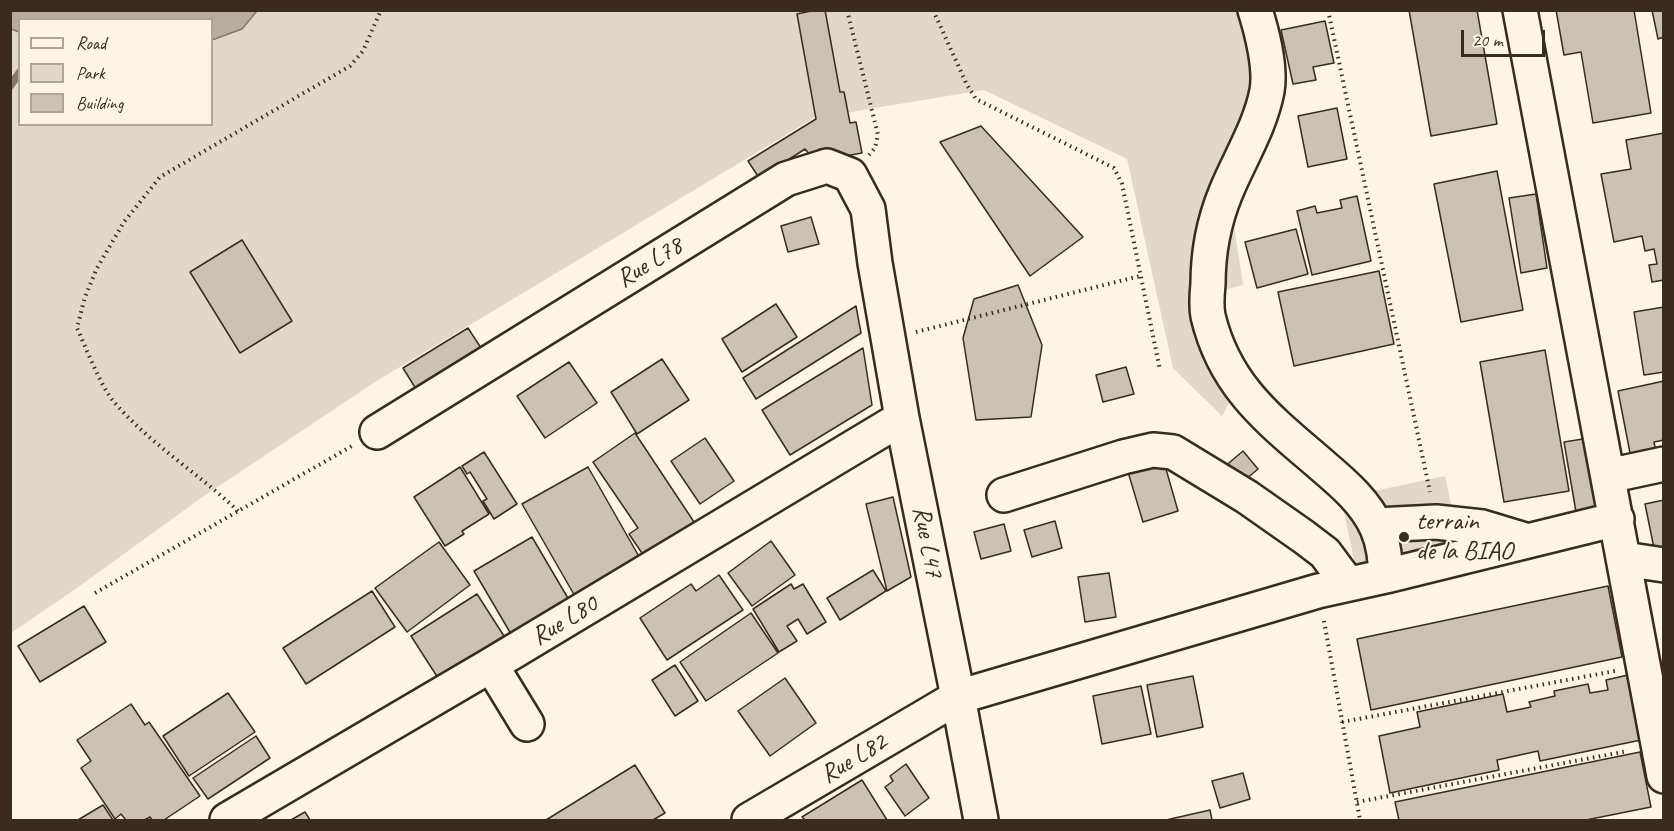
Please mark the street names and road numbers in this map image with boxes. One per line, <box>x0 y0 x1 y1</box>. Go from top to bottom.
street label: Rue L78 <box>611 231 689 295</box>
street label: Rue L47 <box>905 504 949 580</box>
street label: Rue L80 <box>526 589 604 653</box>
street label: Rue L82 <box>815 727 893 791</box>

